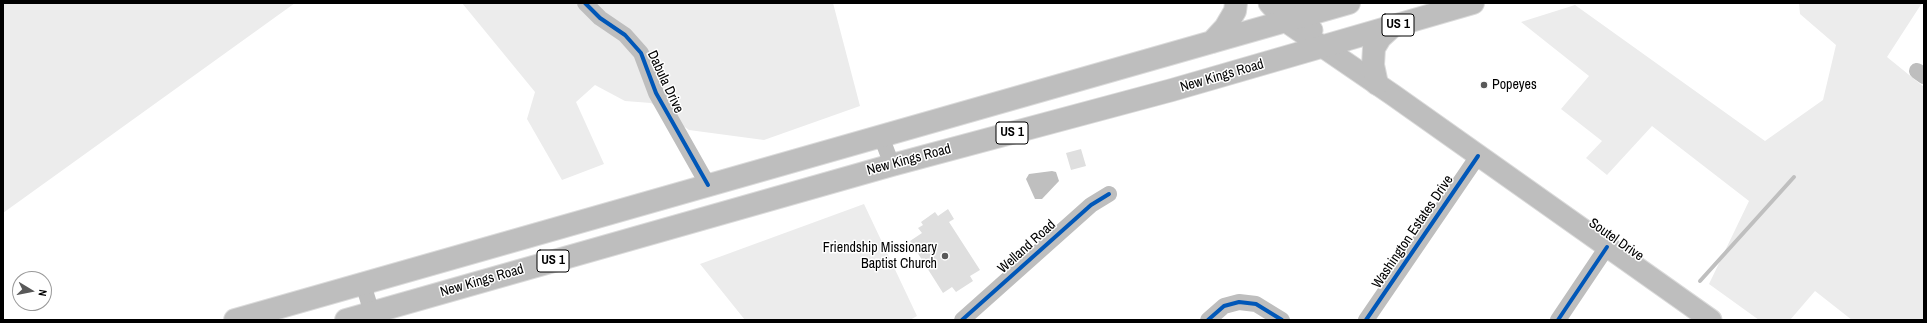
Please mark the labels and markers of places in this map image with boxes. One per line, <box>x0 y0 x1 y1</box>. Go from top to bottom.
place label: Popeyes <box>1492 77 1537 93</box>
marker: Popeyes <box>1479 80 1489 90</box>
place label: Friendship Missionary Baptist Church <box>823 240 937 272</box>
marker: Friendship Missionary Baptist Church <box>940 251 950 261</box>

